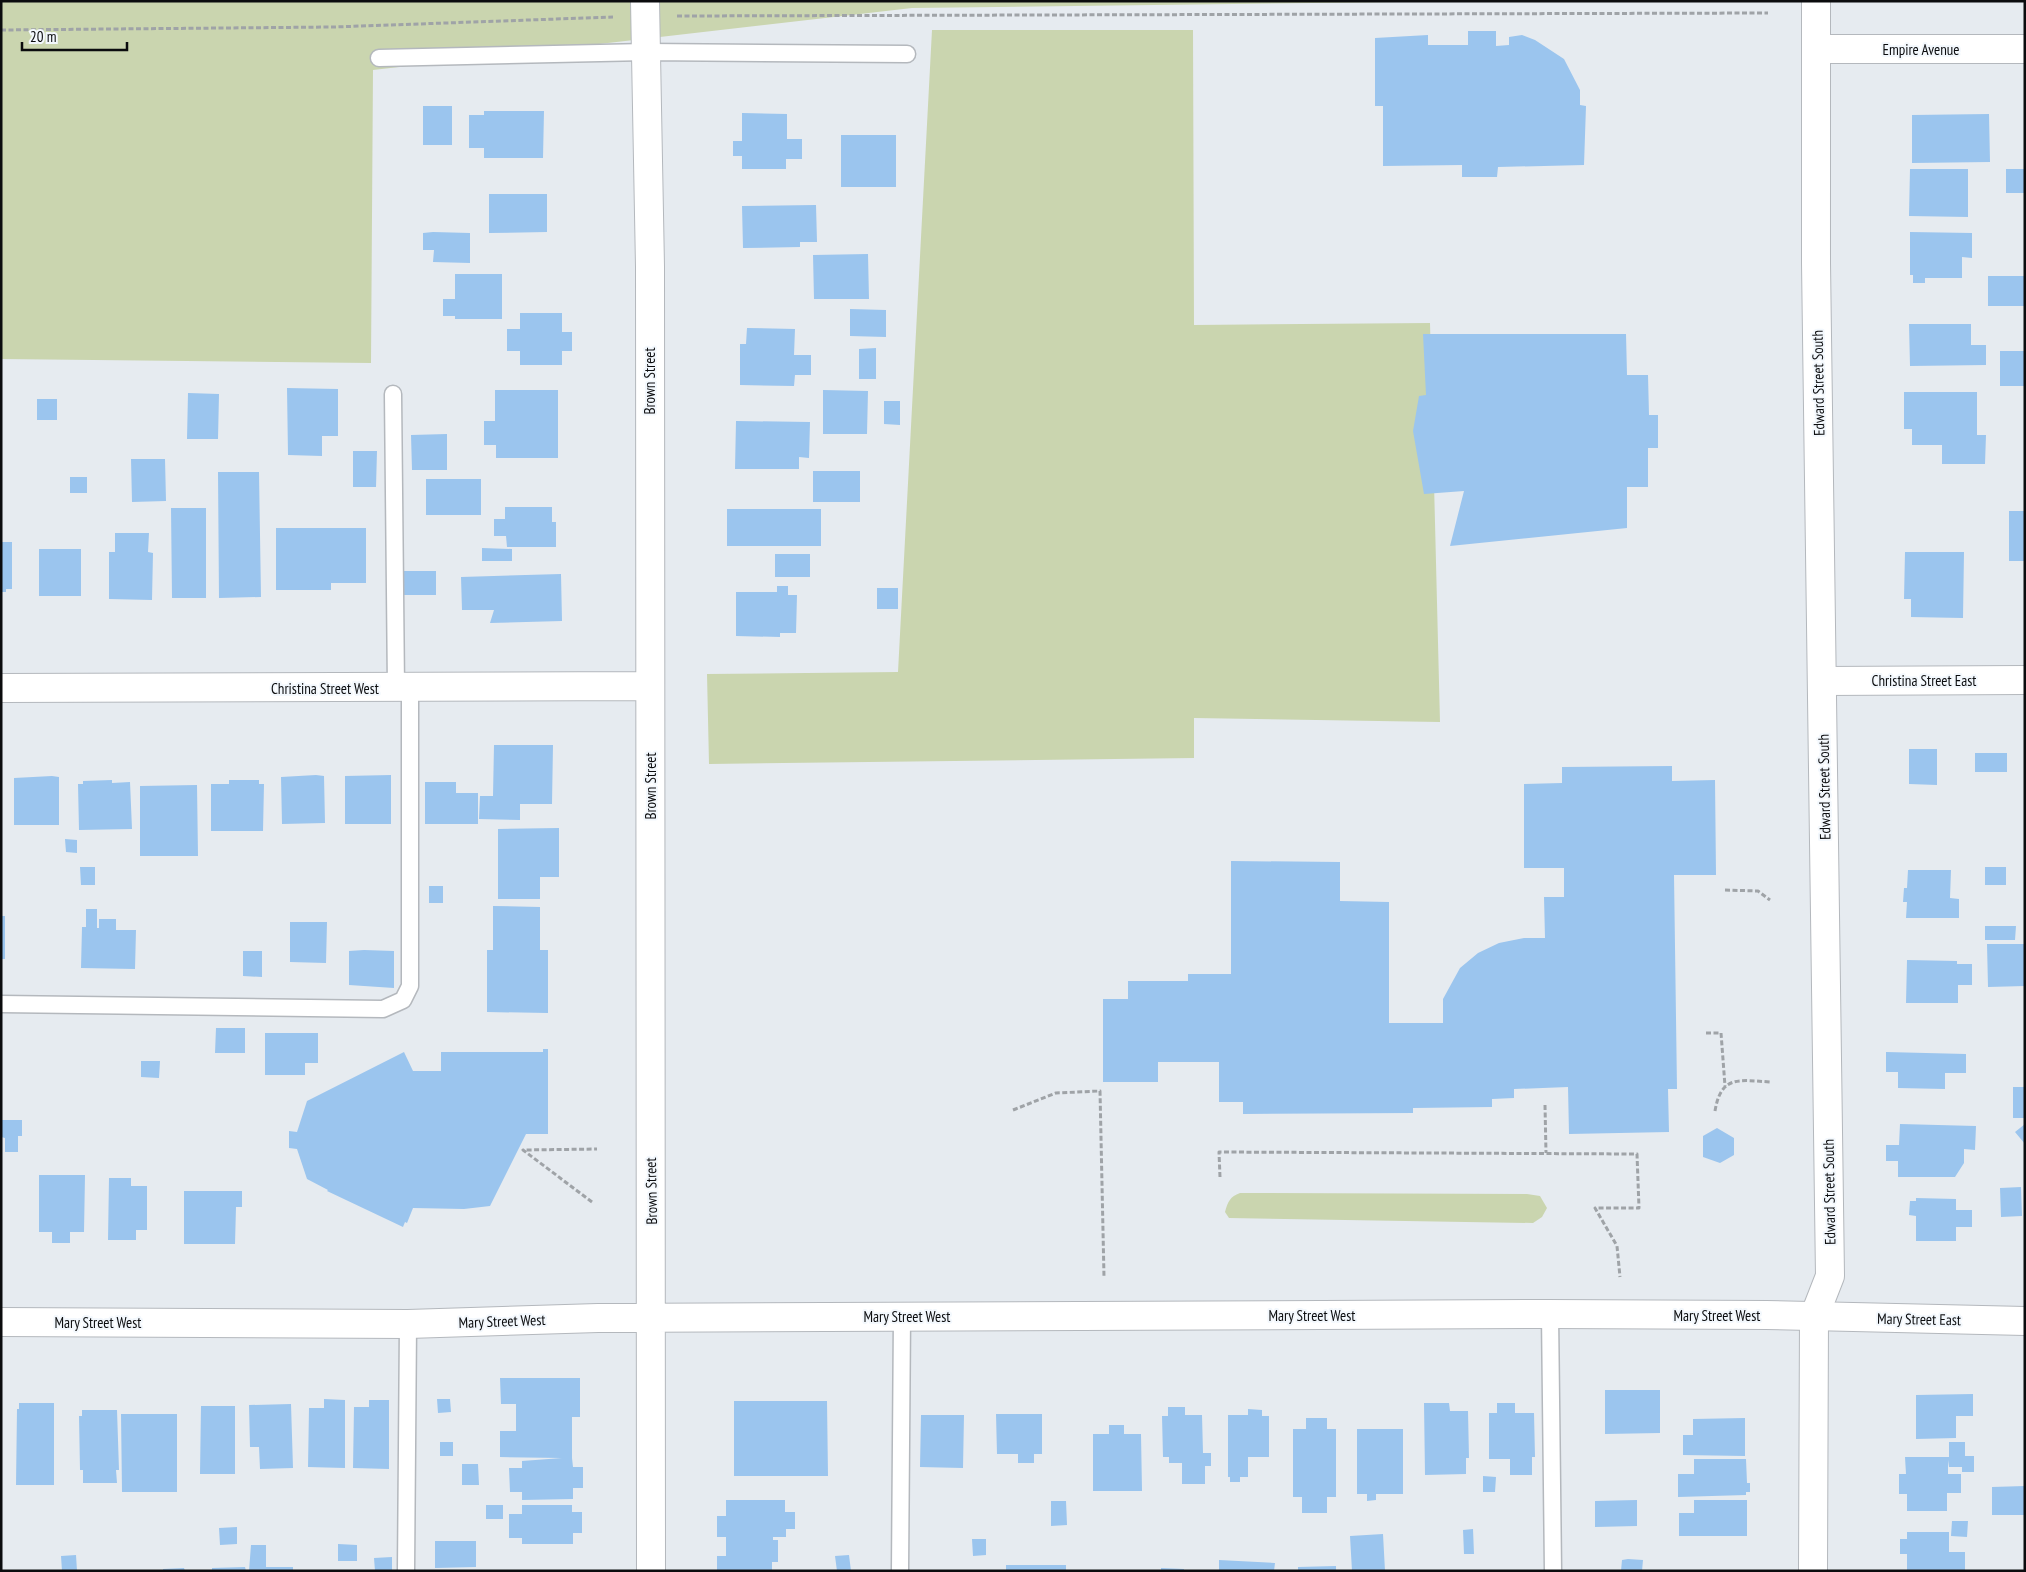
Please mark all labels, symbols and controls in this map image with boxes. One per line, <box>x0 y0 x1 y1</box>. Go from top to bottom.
scale bar <box>22 20 128 52</box>
text: 20 m <box>30 27 56 46</box>
street label: Empire Avenue <box>1883 40 1960 59</box>
street label: Edward Street South <box>1808 330 1828 436</box>
street label: Brown Street <box>640 347 659 415</box>
street label: Christina Street East <box>1872 671 1976 690</box>
street label: Christina Street West <box>271 679 379 698</box>
street label: Edward Street South <box>1814 734 1834 840</box>
street label: Brown Street <box>641 752 660 820</box>
street label: Edward Street South <box>1819 1139 1839 1245</box>
street label: Brown Street <box>641 1157 661 1225</box>
street label: Mary Street West <box>1269 1306 1355 1325</box>
street label: Mary Street West <box>1674 1306 1760 1325</box>
street label: Mary Street West <box>864 1307 950 1326</box>
street label: Mary Street East <box>1877 1309 1961 1329</box>
street label: Mary Street West <box>458 1310 546 1332</box>
street label: Mary Street West <box>55 1313 141 1332</box>

